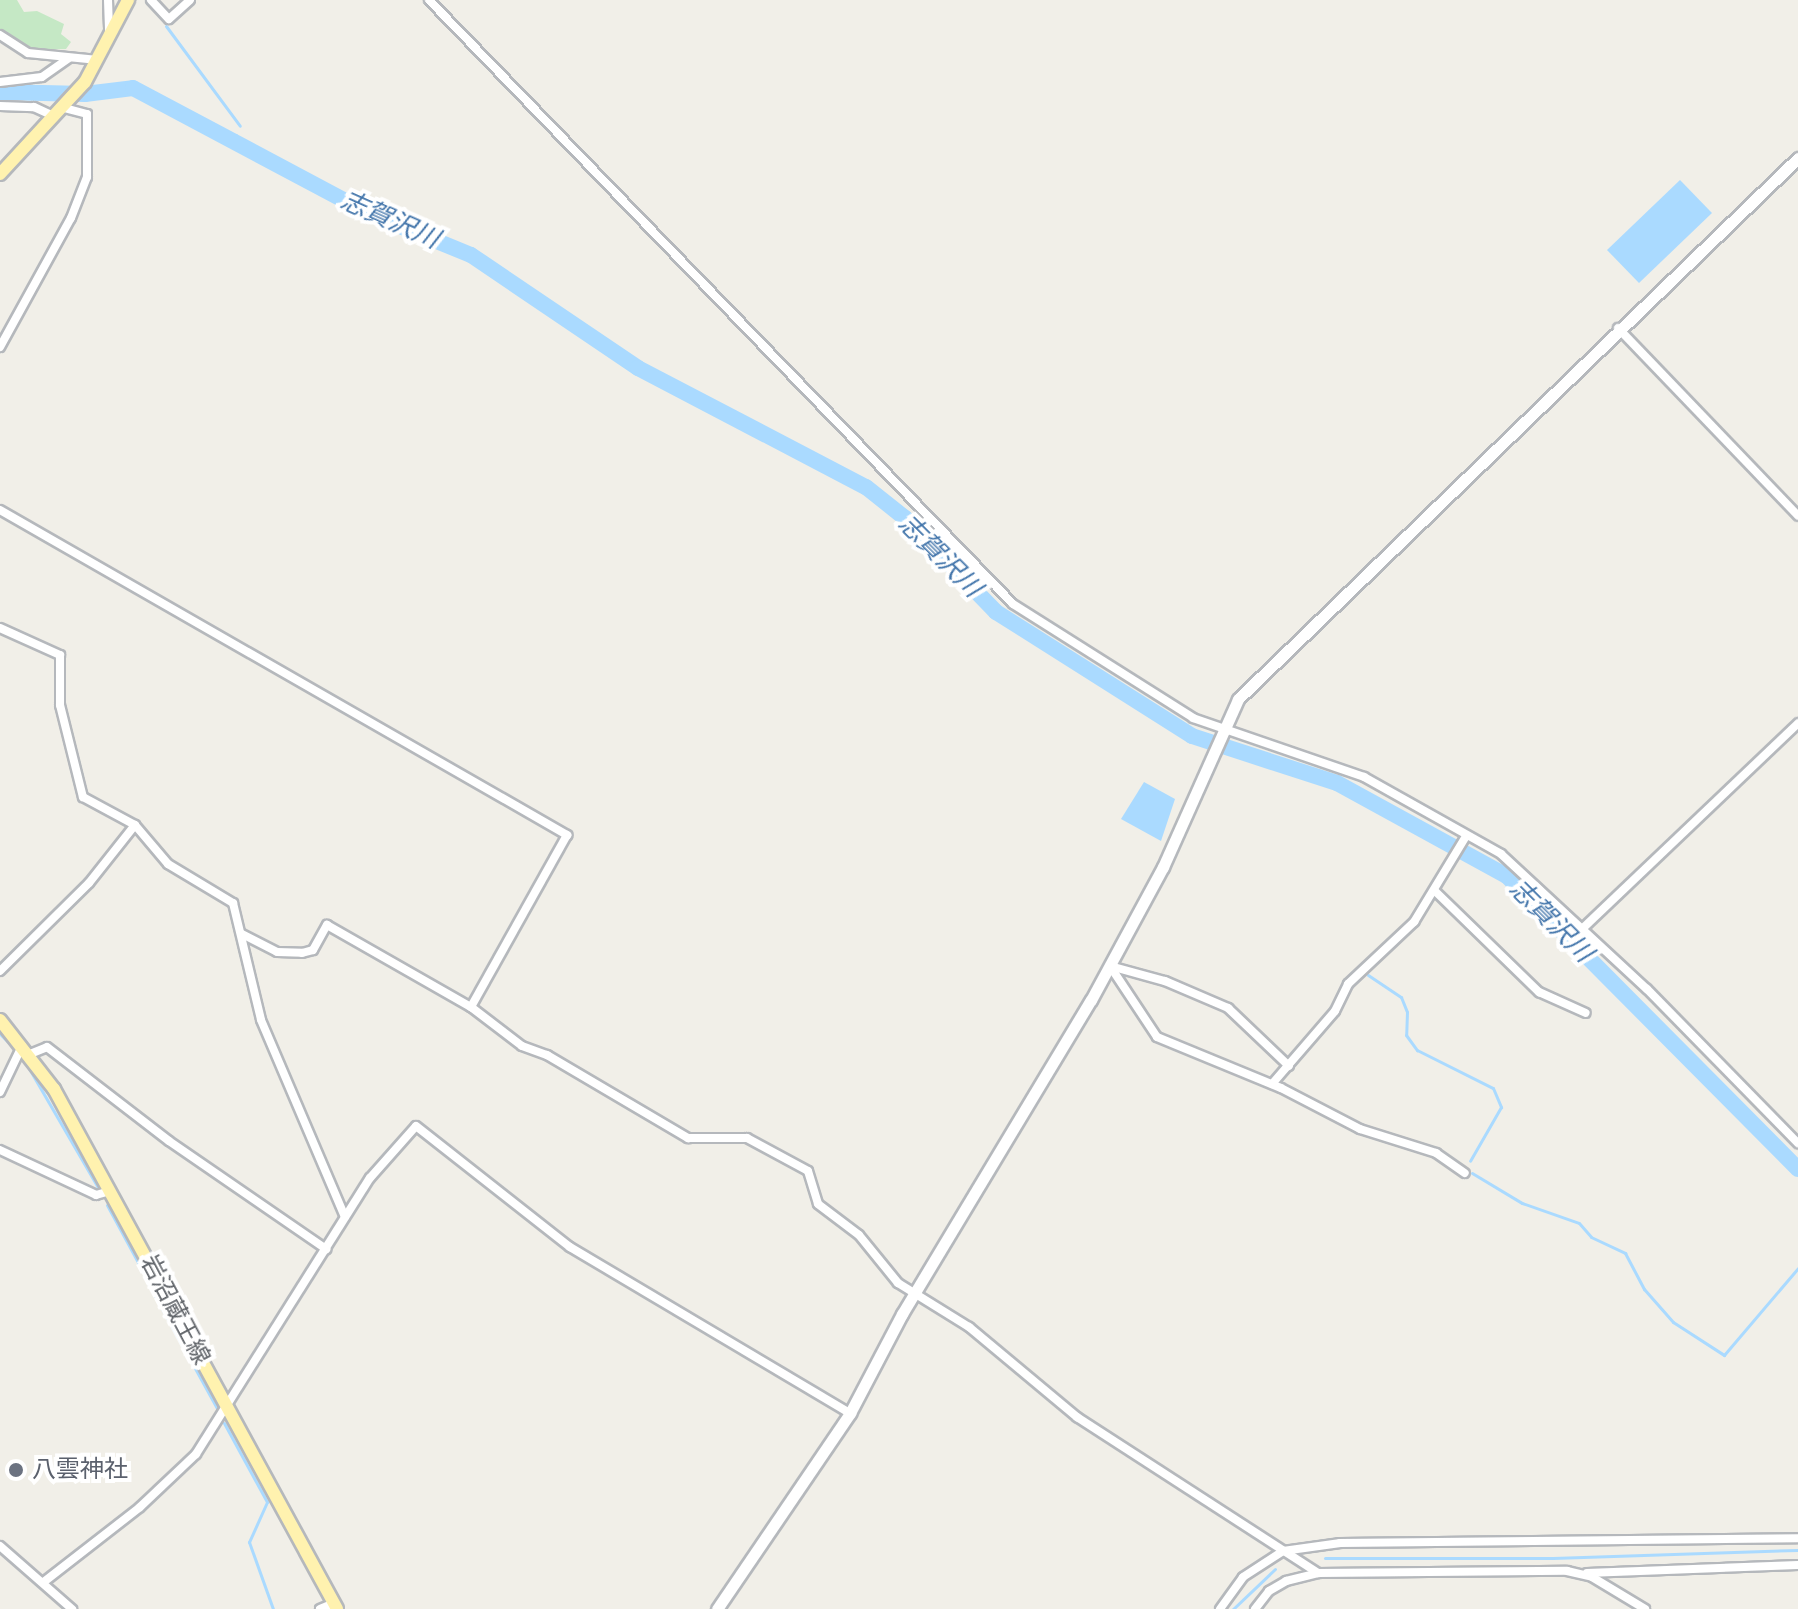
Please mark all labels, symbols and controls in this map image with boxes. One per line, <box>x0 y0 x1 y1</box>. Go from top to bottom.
water label: 志賀沢川 <box>336 185 444 255</box>
water label: 志賀沢川 <box>892 508 988 604</box>
water label: 志賀沢川 <box>1503 873 1599 969</box>
street label: 岩沼蔵王線 <box>134 1250 216 1370</box>
place label: 八雲神社 <box>32 1456 128 1484</box>
marker: 八雲神社 <box>7 1461 25 1479</box>

